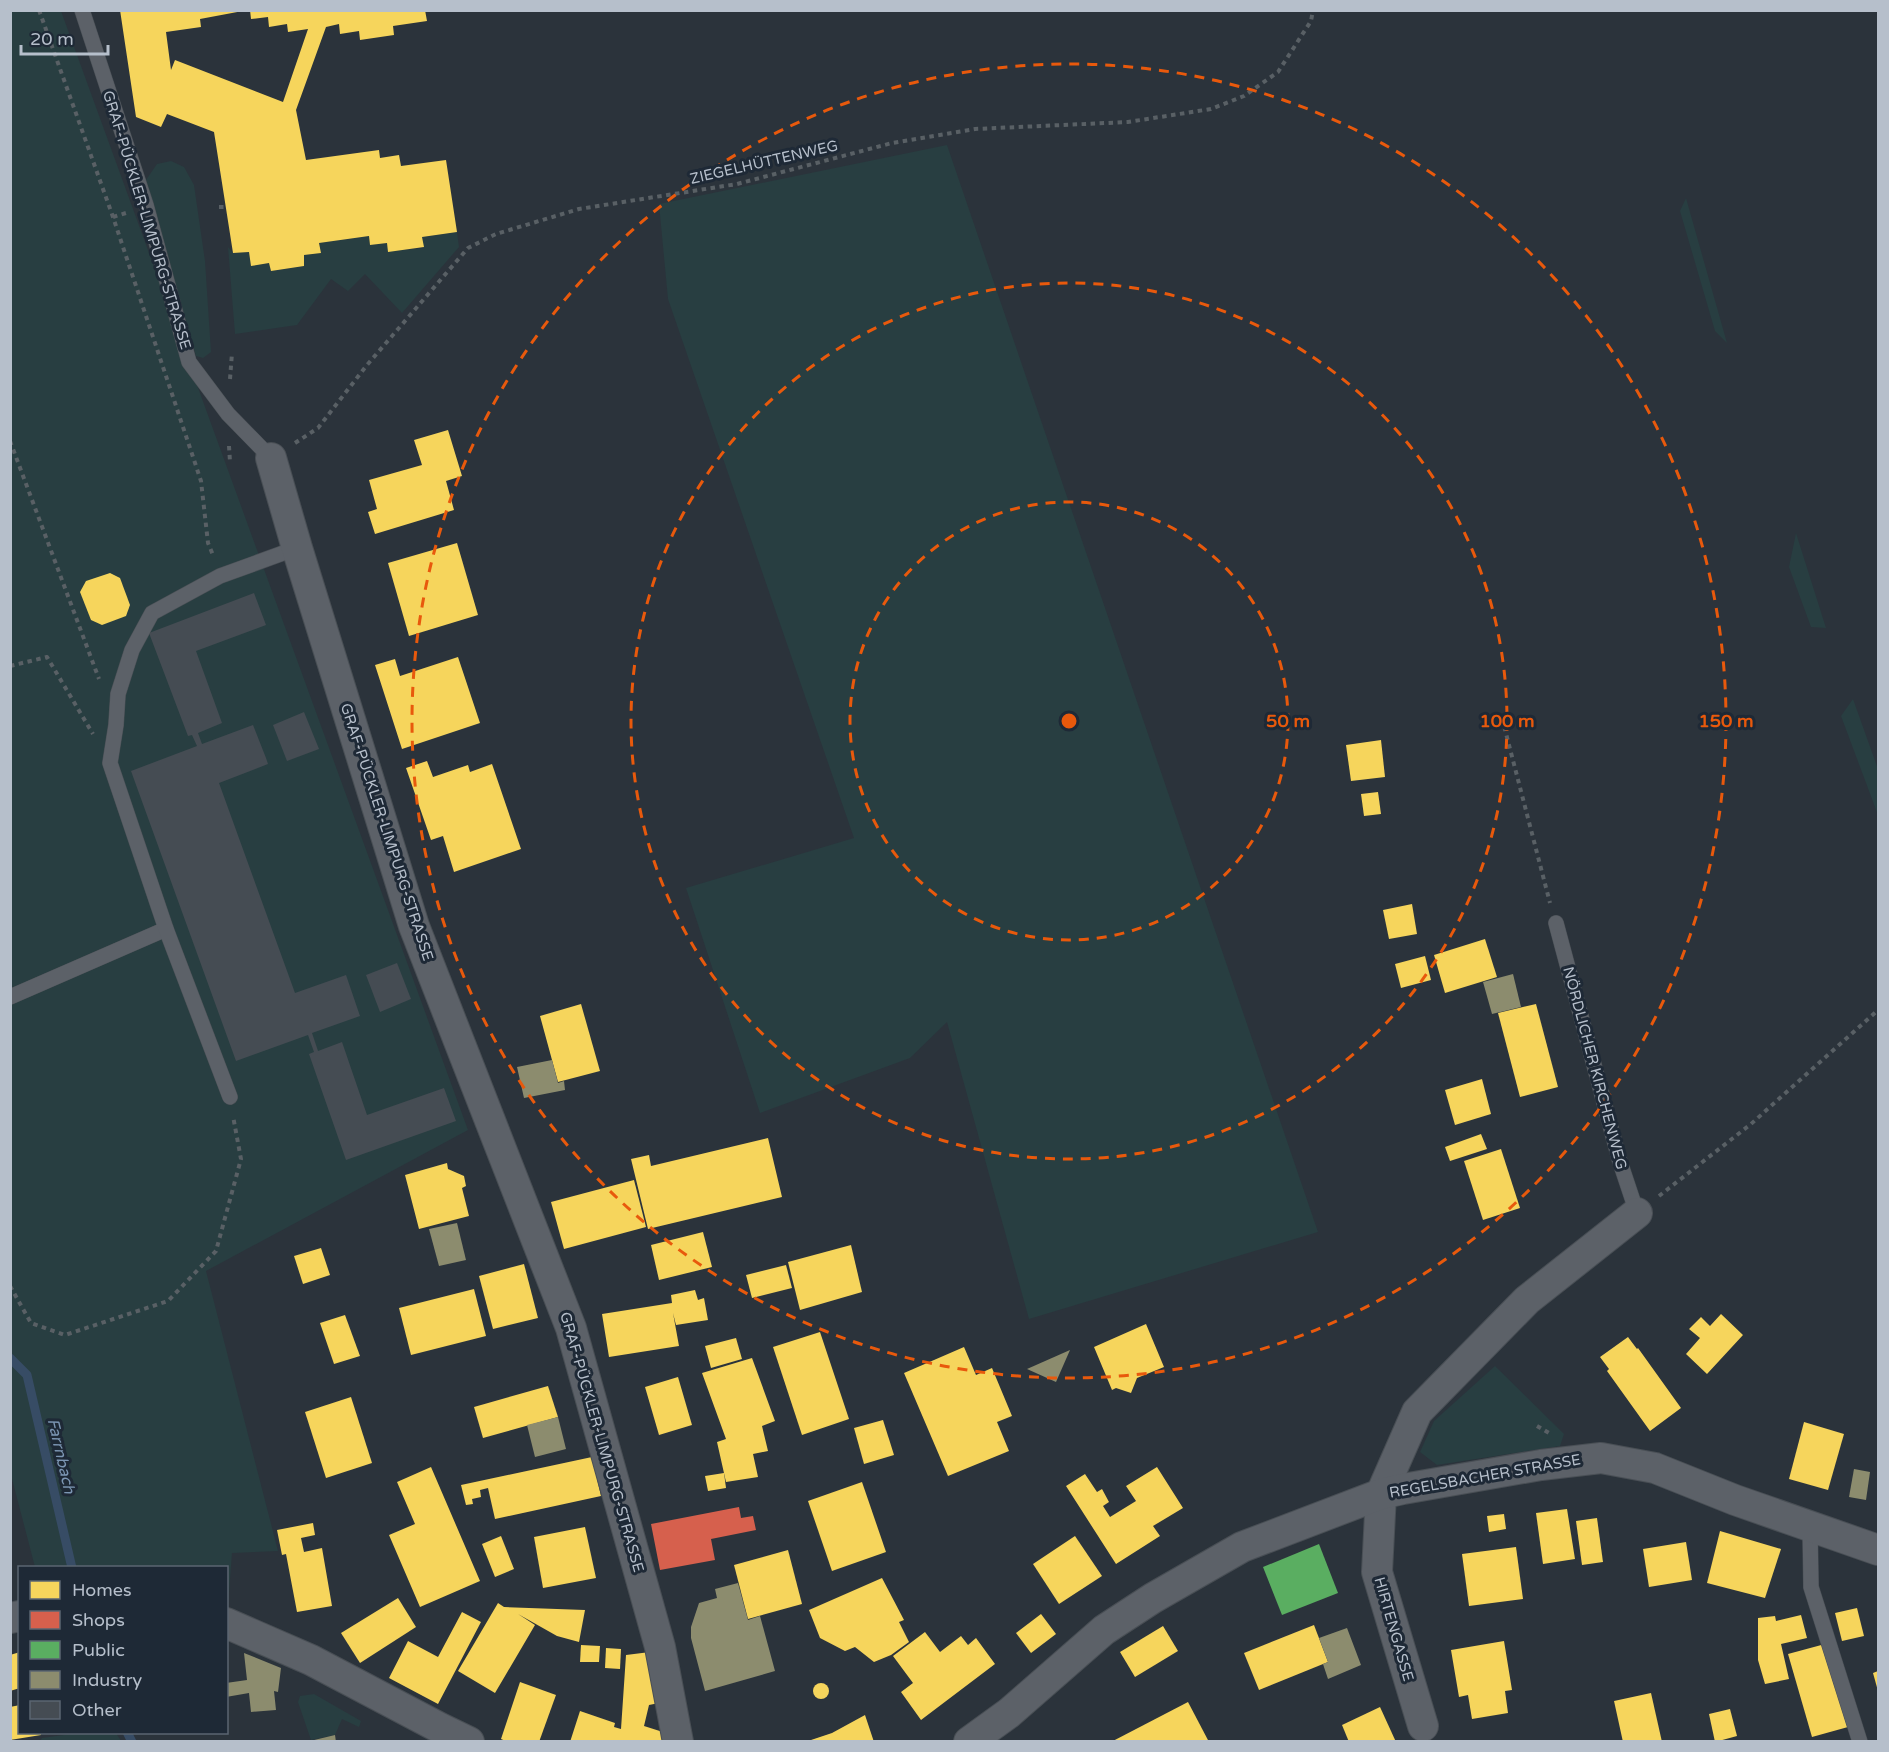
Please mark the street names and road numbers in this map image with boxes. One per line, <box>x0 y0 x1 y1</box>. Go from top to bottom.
street label: GRAF-PÜCKLER-LIMPURG-STRASSE <box>99 88 195 352</box>
street label: ZIEGELHÜTTENWEG <box>688 136 840 188</box>
street label: GRAF-PÜCKLER-LIMPURG-STRASSE <box>337 701 437 963</box>
street label: NÖRDLICHER KIRCHENWEG <box>1559 965 1631 1171</box>
street label: GRAF-PÜCKLER-LIMPURG-STRASSE <box>556 1310 648 1574</box>
street label: REGELSBACHER STRASSE <box>1388 1450 1582 1502</box>
street label: HIRTENGASSE <box>1371 1575 1417 1683</box>

